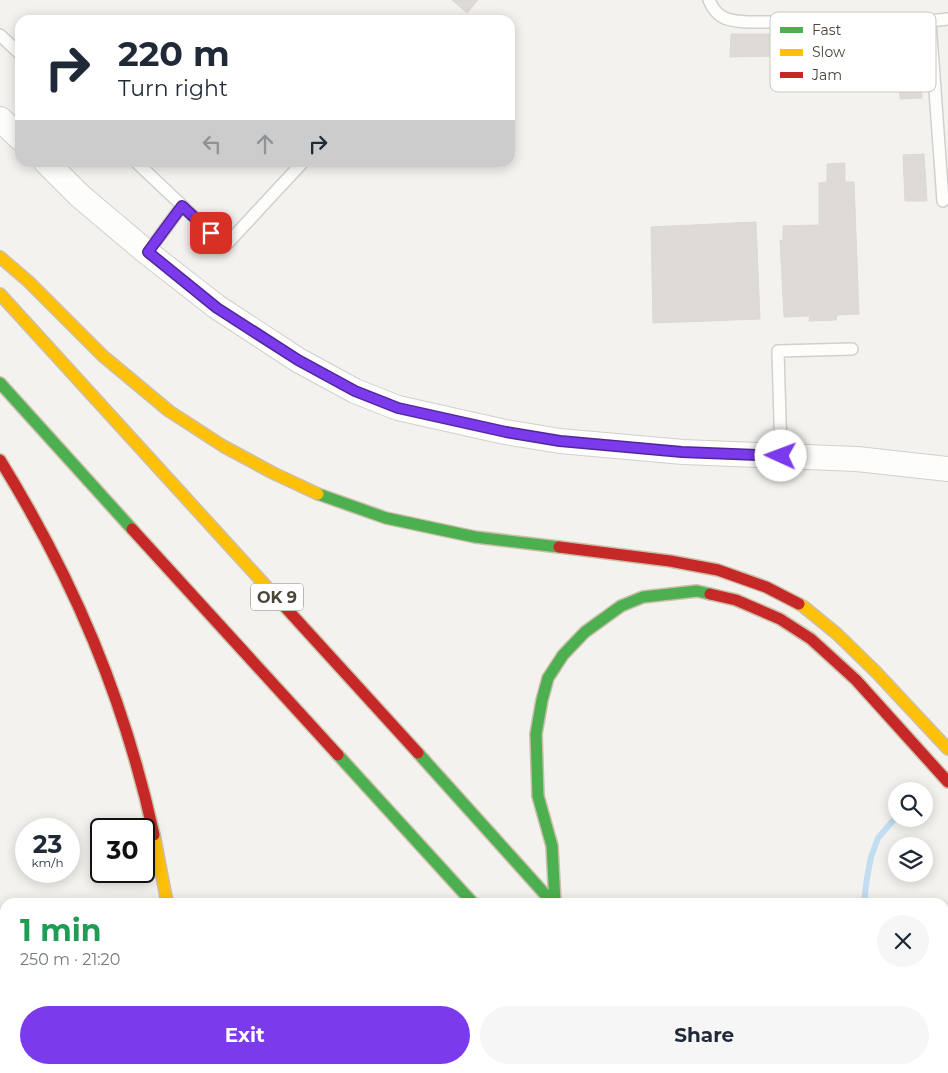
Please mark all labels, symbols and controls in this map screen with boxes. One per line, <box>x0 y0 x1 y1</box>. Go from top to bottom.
legend <box>770 12 936 92</box>
text: Fast <box>812 21 842 39</box>
text: 220 m <box>118 32 230 75</box>
icon: right <box>35 35 100 100</box>
text: Slow <box>812 43 846 61</box>
text: Jam <box>811 66 842 84</box>
text: Turn right <box>118 75 228 102</box>
icon: left <box>198 130 226 158</box>
icon: ahead <box>251 130 279 158</box>
icon: right <box>304 130 332 158</box>
pin <box>190 212 232 254</box>
icon: arrive <box>197 219 225 247</box>
position arrow <box>754 429 806 481</box>
road number: OK 9 <box>251 584 303 610</box>
map controls <box>888 782 933 882</box>
button: search <box>888 782 933 827</box>
speed limit sign: 30 <box>90 818 155 883</box>
text: 23 <box>33 829 62 859</box>
button: layers <box>888 837 933 882</box>
text: km/h <box>31 855 64 870</box>
text: 1 min <box>20 912 101 949</box>
button: close <box>877 915 929 967</box>
text: 250 m · 21:20 <box>20 950 120 969</box>
button: Exit <box>20 1006 470 1064</box>
button: Share <box>480 1006 929 1064</box>

